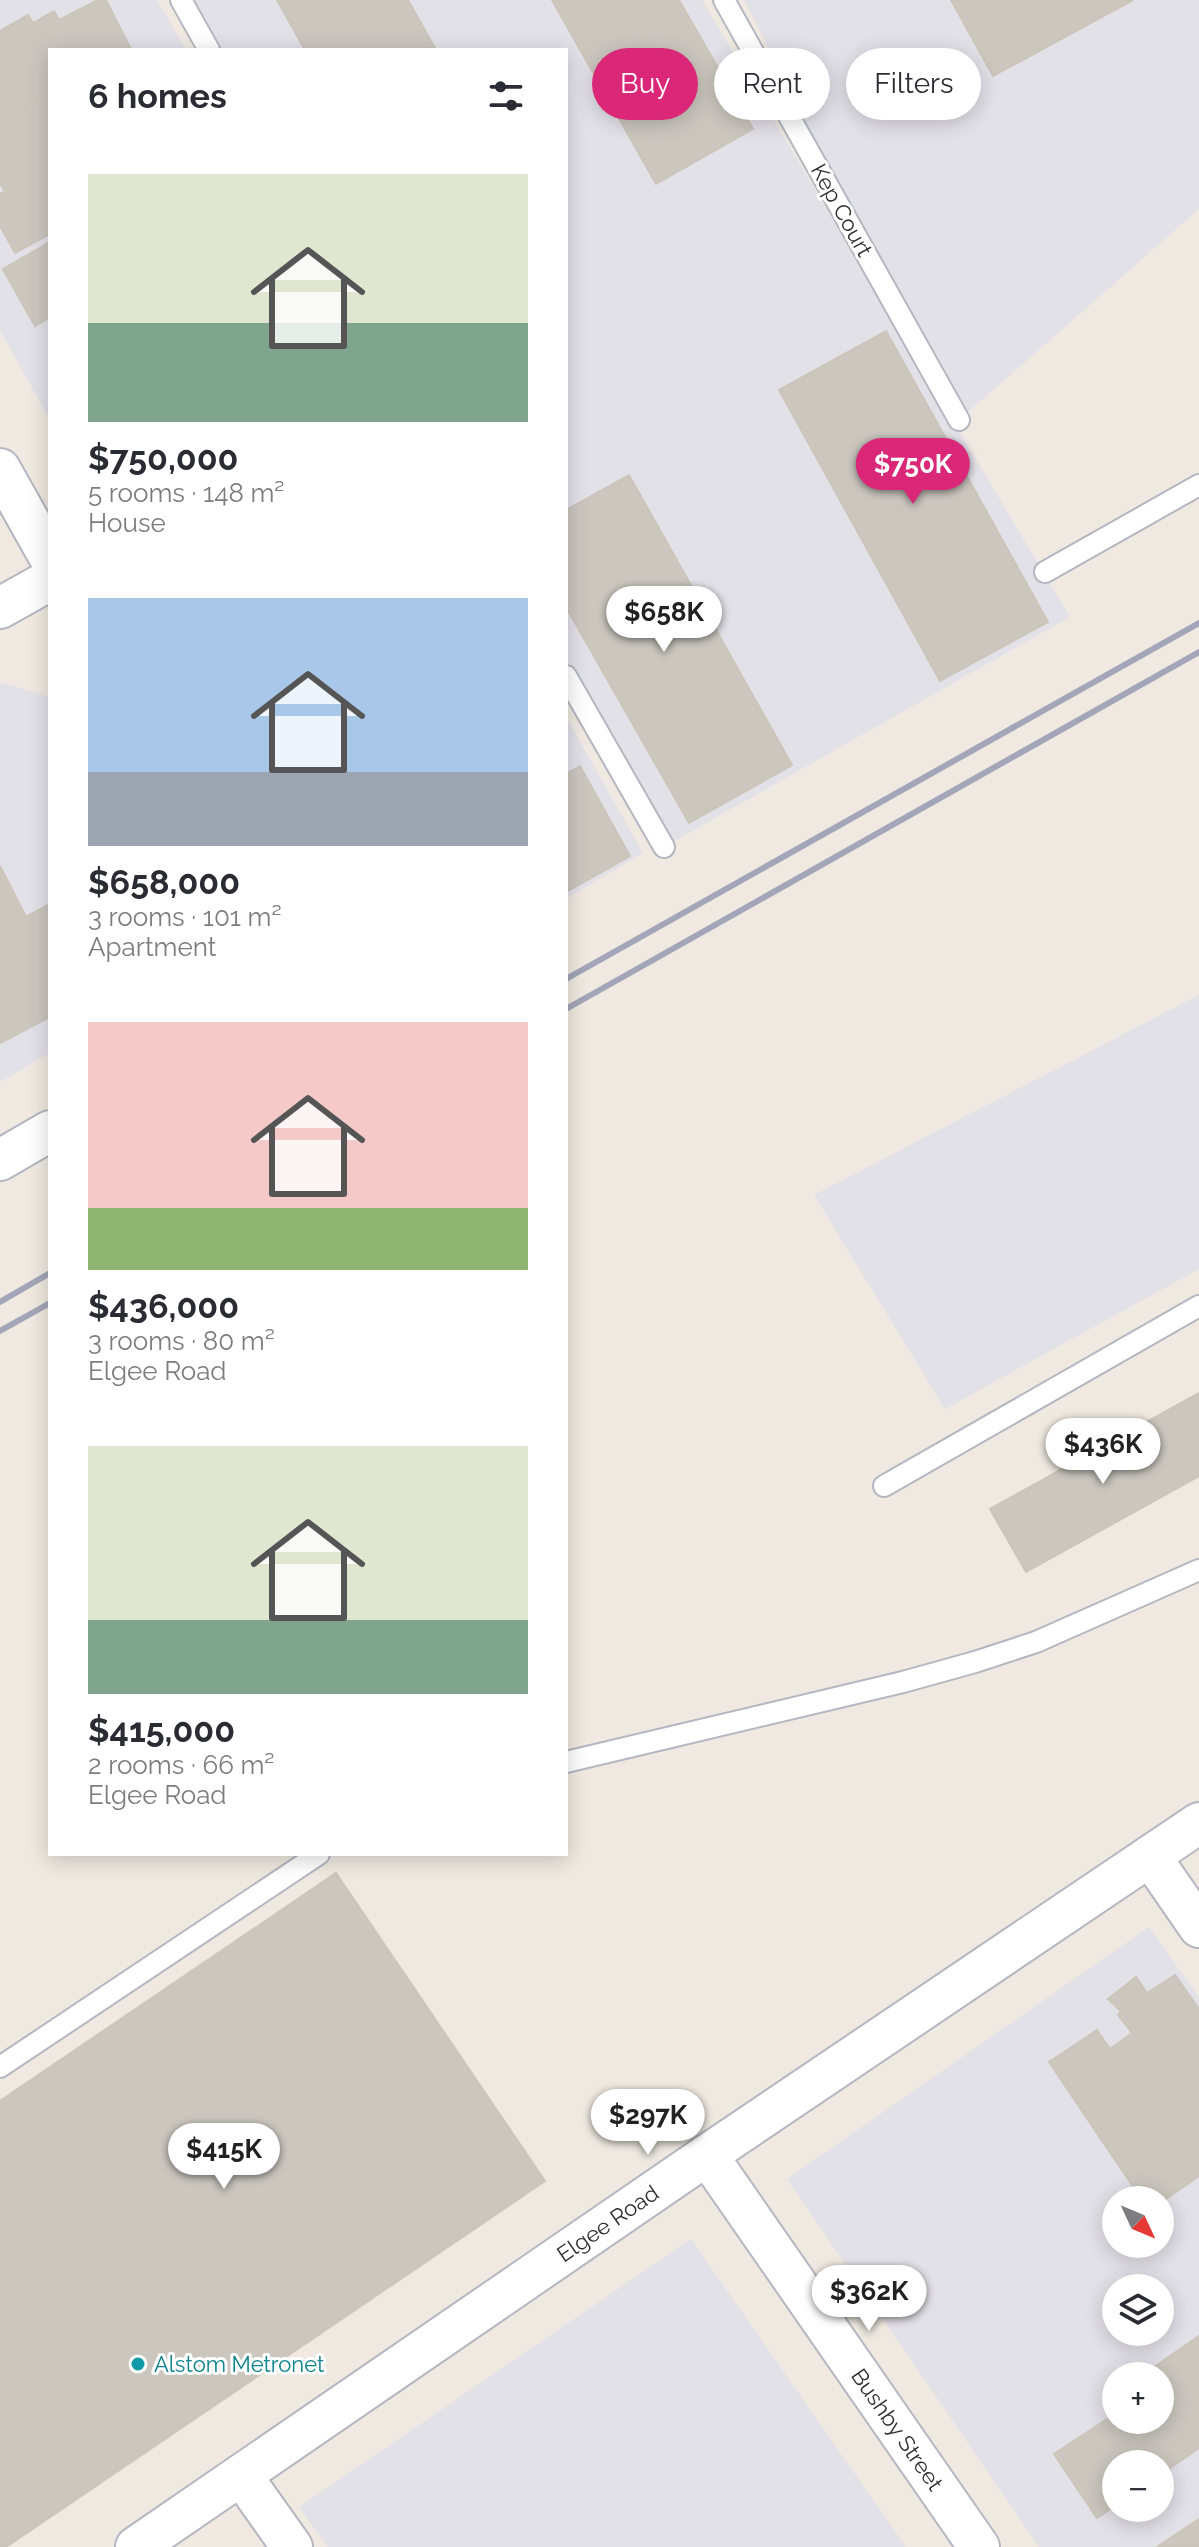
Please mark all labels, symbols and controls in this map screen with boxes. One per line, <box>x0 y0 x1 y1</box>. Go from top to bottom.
chip: Buy <box>592 48 698 120</box>
chip: Rent <box>714 48 830 120</box>
chip: Filters <box>846 48 981 120</box>
icon: filters <box>484 74 528 118</box>
text: 6 homes <box>88 76 227 116</box>
street label: Kep Court <box>806 159 878 261</box>
icon: home <box>236 226 380 370</box>
text: $750,000 <box>88 438 238 478</box>
pin: $750K <box>857 438 969 506</box>
text: $750K <box>874 449 952 479</box>
text: 5 rooms · 148 m² <box>88 478 284 508</box>
text: House <box>88 508 166 538</box>
pin: $658K <box>608 586 720 654</box>
text: $658K <box>624 597 704 627</box>
icon: home <box>236 650 380 794</box>
text: $658,000 <box>88 862 240 902</box>
text: 3 rooms · 101 m² <box>88 902 282 932</box>
text: Apartment <box>88 932 217 962</box>
icon: home <box>236 1074 380 1218</box>
text: $436,000 <box>88 1286 239 1326</box>
text: 3 rooms · 80 m² <box>88 1326 275 1356</box>
text: Elgee Road <box>88 1356 227 1386</box>
pin: $436K <box>1047 1418 1159 1486</box>
text: $436K <box>1063 1429 1143 1459</box>
icon: home <box>236 1498 380 1642</box>
text: $415,000 <box>88 1710 235 1750</box>
text: 2 rooms · 66 m² <box>88 1750 274 1780</box>
text: Elgee Road <box>88 1780 227 1810</box>
pin: $297K <box>592 2089 704 2157</box>
text: $297K <box>609 2100 687 2130</box>
pin: $415K <box>168 2123 280 2191</box>
text: $415K <box>186 2134 262 2164</box>
street label: Elgee Road <box>552 2179 663 2267</box>
north arrow <box>1102 2186 1174 2258</box>
map controls <box>1102 2186 1174 2522</box>
pin: $362K <box>813 2265 925 2333</box>
button: layers <box>1102 2274 1174 2346</box>
text: $362K <box>830 2276 908 2306</box>
place label: Alstom Metronet <box>154 2351 325 2377</box>
marker: Alstom Metronet <box>129 2355 147 2373</box>
button: + <box>1102 2362 1174 2434</box>
street label: Bushby Street <box>846 2364 949 2496</box>
button: − <box>1102 2450 1174 2522</box>

